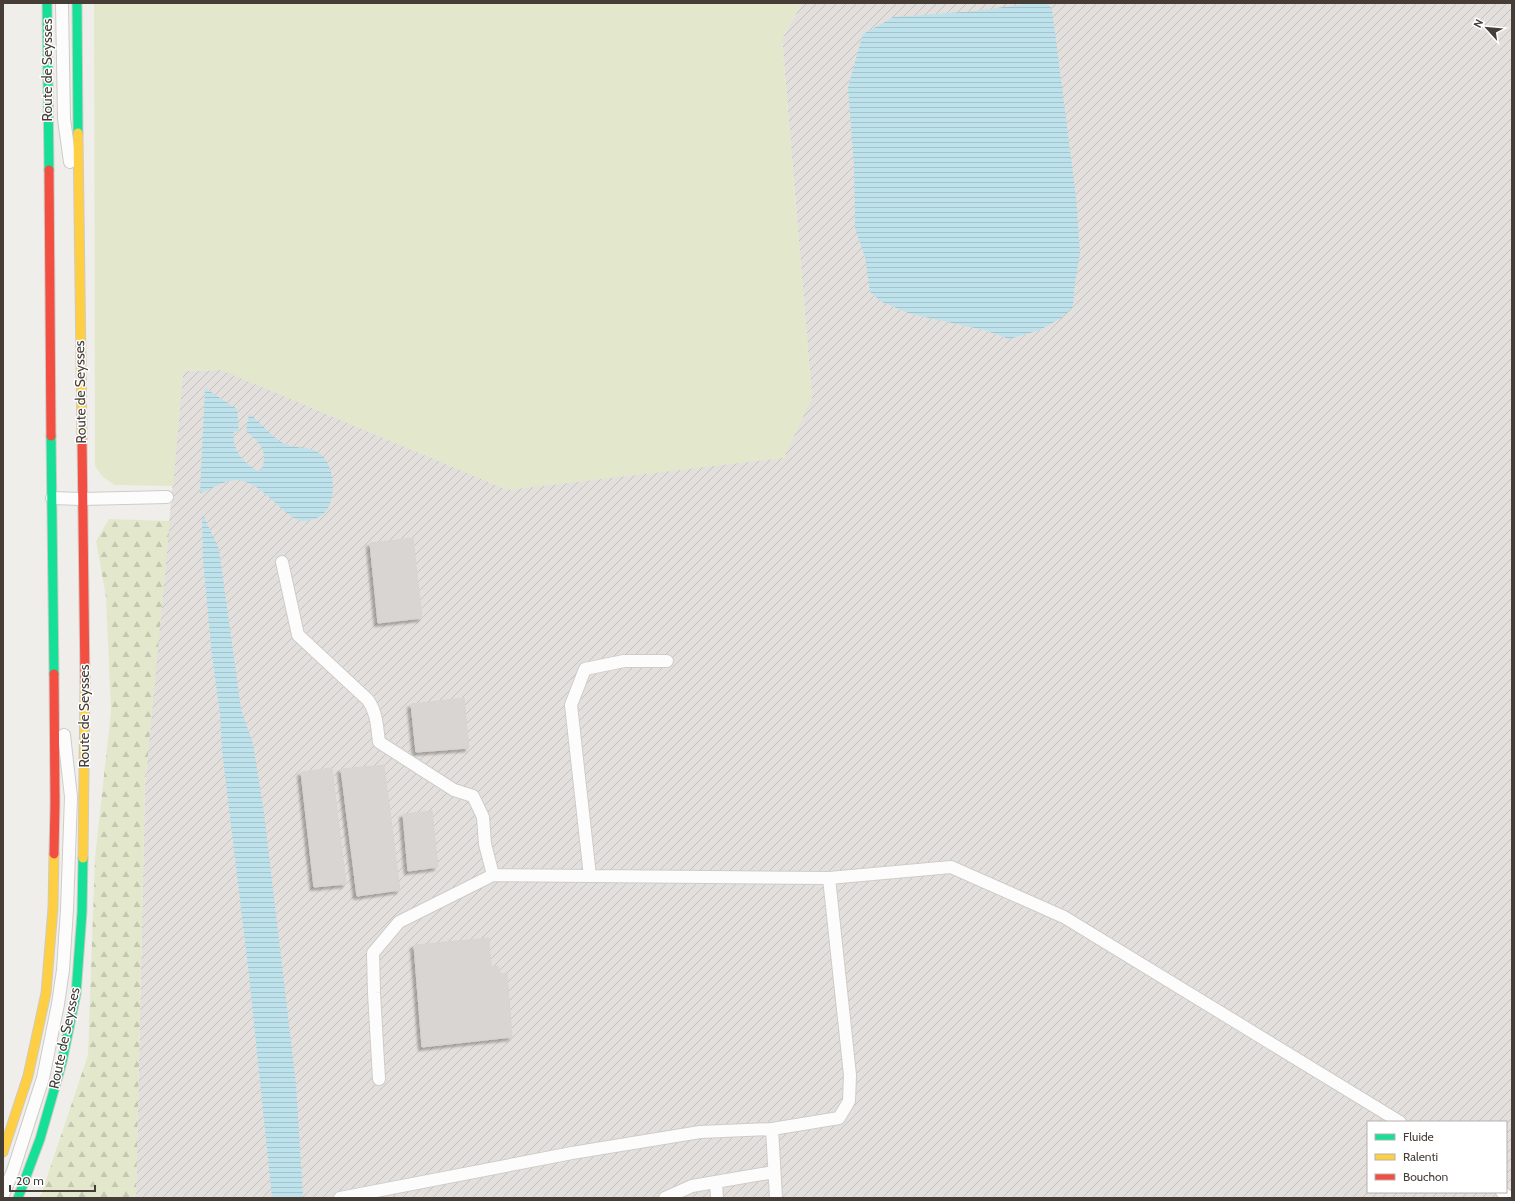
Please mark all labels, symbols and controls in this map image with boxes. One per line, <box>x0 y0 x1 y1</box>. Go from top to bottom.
north arrow <box>1467 8 1507 48</box>
text: N <box>1470 17 1486 30</box>
street label: Route de Seysses <box>38 18 56 122</box>
street label: Route de Seysses <box>70 340 90 444</box>
street label: Route de Seysses <box>75 664 93 768</box>
street label: Route de Seysses <box>44 985 84 1090</box>
legend <box>1367 1121 1507 1193</box>
text: Fluide <box>1403 1129 1434 1144</box>
text: Ralenti <box>1403 1149 1438 1164</box>
scale bar <box>10 1167 95 1193</box>
text: Bouchon <box>1403 1169 1449 1184</box>
text: 20 m <box>16 1173 44 1188</box>

